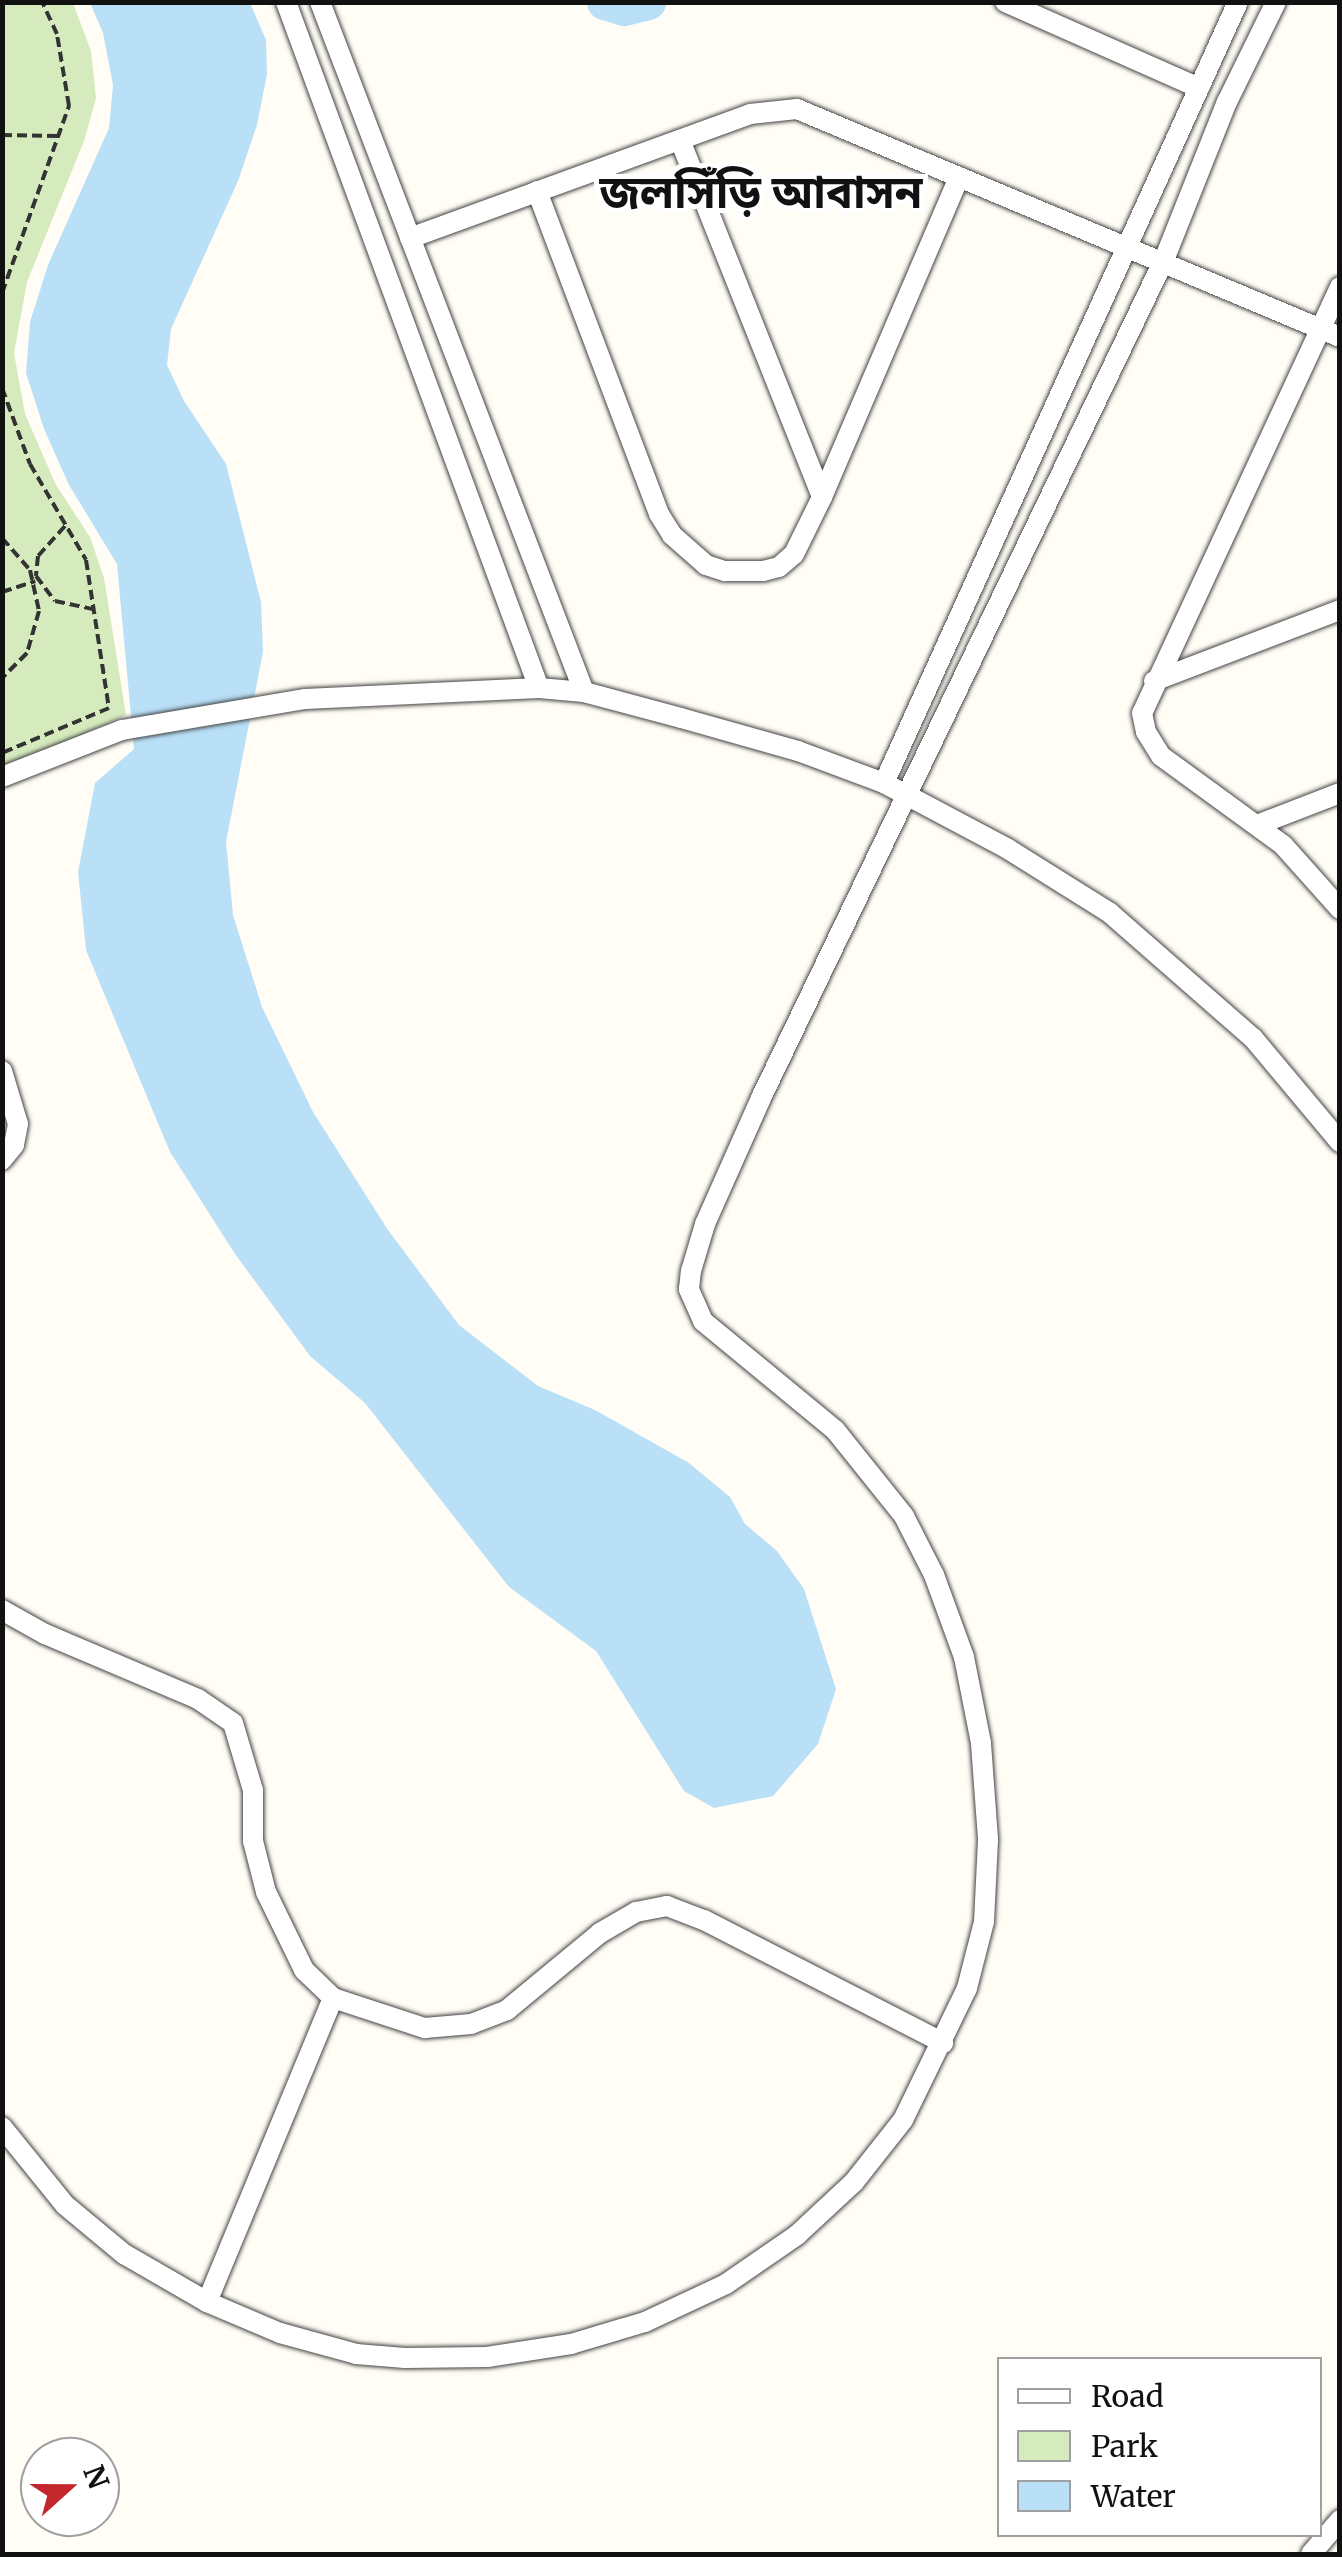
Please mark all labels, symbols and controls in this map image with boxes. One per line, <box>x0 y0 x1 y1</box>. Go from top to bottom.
district label: জলসিঁড়ি আবাসন <box>599 166 923 220</box>
legend <box>997 2357 1322 2537</box>
text: Road <box>1091 2377 1164 2415</box>
text: Park <box>1091 2427 1158 2465</box>
north arrow <box>20 2437 120 2537</box>
text: N <box>75 2460 117 2494</box>
text: Water <box>1091 2477 1176 2515</box>

